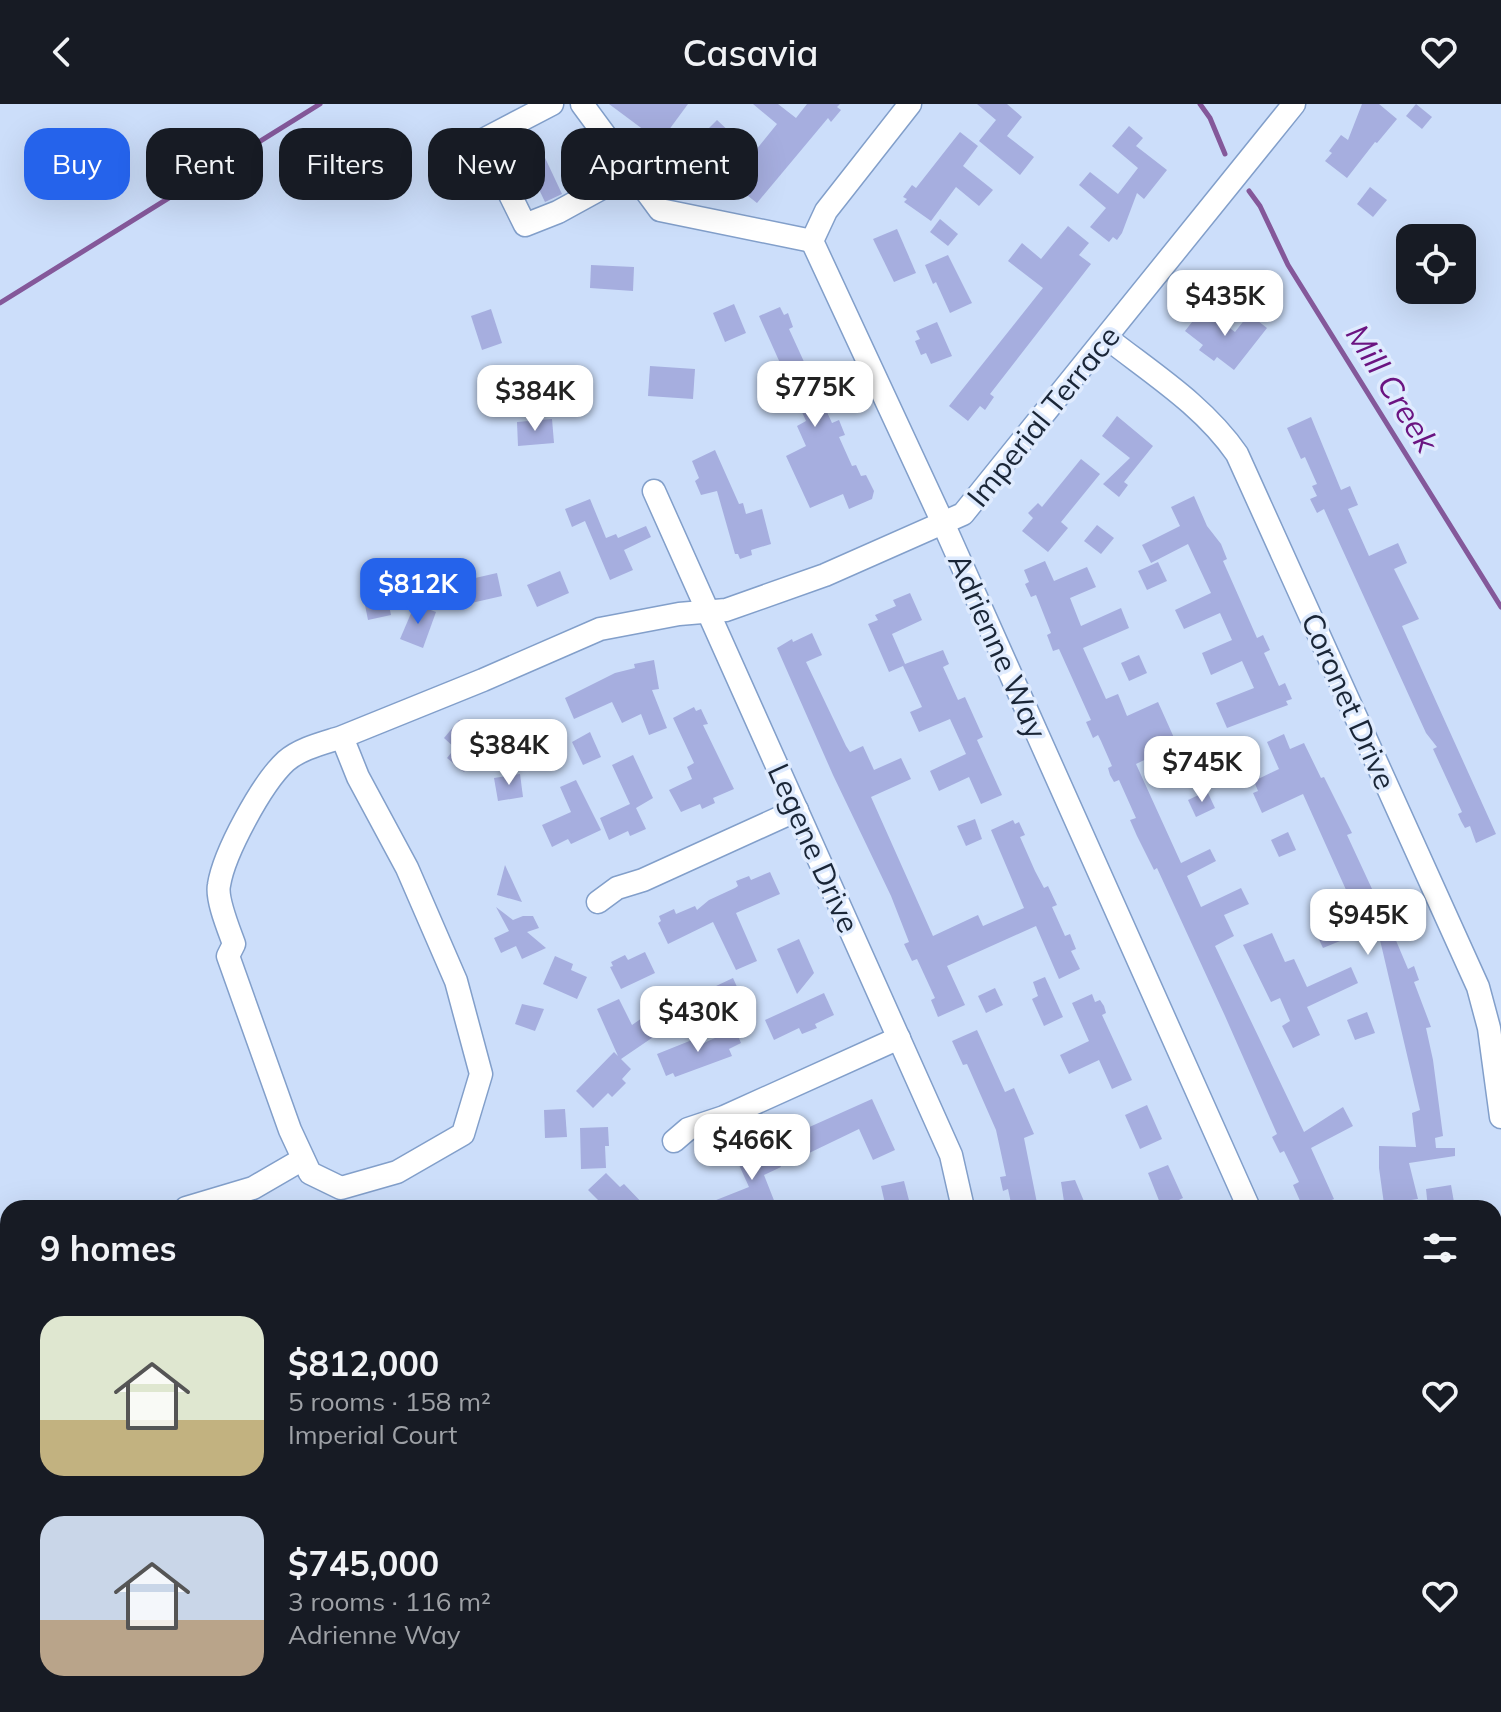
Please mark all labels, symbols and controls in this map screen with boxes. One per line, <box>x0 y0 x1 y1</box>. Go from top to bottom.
icon: back <box>40 30 84 74</box>
text: Casavia <box>683 30 818 75</box>
icon: heart <box>1417 30 1461 74</box>
chip: Buy <box>24 128 130 200</box>
chip: Rent <box>146 128 263 200</box>
chip: Filters <box>279 128 412 200</box>
chip: New <box>428 128 545 200</box>
chip: Apartment <box>561 128 758 200</box>
map controls <box>1396 224 1476 304</box>
button: locate <box>1396 224 1476 304</box>
pin: $435K <box>1169 270 1281 338</box>
text: $435K <box>1185 279 1265 312</box>
water label: Mill Creek <box>1338 317 1449 461</box>
street label: Imperial Terrace <box>958 318 1128 514</box>
pin: $775K <box>759 361 871 429</box>
pin: $384K <box>479 365 591 433</box>
text: $775K <box>775 370 855 403</box>
text: $384K <box>495 374 575 407</box>
street label: Adrienne Way <box>940 547 1056 745</box>
pin: $812K <box>362 558 474 626</box>
text: $812K <box>378 567 458 600</box>
street label: Coronet Drive <box>1293 607 1405 795</box>
pin: $384K <box>453 719 565 787</box>
text: $384K <box>469 728 549 761</box>
pin: $745K <box>1146 736 1258 804</box>
text: $745K <box>1162 745 1242 778</box>
street label: Legene Drive <box>760 758 868 938</box>
pin: $945K <box>1312 889 1424 957</box>
text: $945K <box>1328 898 1408 931</box>
pin: $430K <box>642 986 754 1054</box>
text: $430K <box>658 995 738 1028</box>
pin: $466K <box>696 1114 808 1182</box>
text: $466K <box>712 1123 792 1156</box>
icon: filters <box>1418 1226 1462 1270</box>
text: 9 homes <box>40 1227 177 1270</box>
text: $812,000 <box>288 1342 439 1385</box>
icon: home <box>104 1348 200 1444</box>
icon: heart <box>1418 1374 1462 1418</box>
text: 5 rooms · 158 m² <box>288 1385 491 1418</box>
text: Imperial Court <box>288 1418 457 1451</box>
text: $745,000 <box>288 1542 439 1585</box>
icon: home <box>104 1548 200 1644</box>
icon: heart <box>1418 1574 1462 1618</box>
text: 3 rooms · 116 m² <box>288 1585 491 1618</box>
text: Adrienne Way <box>288 1618 460 1651</box>

